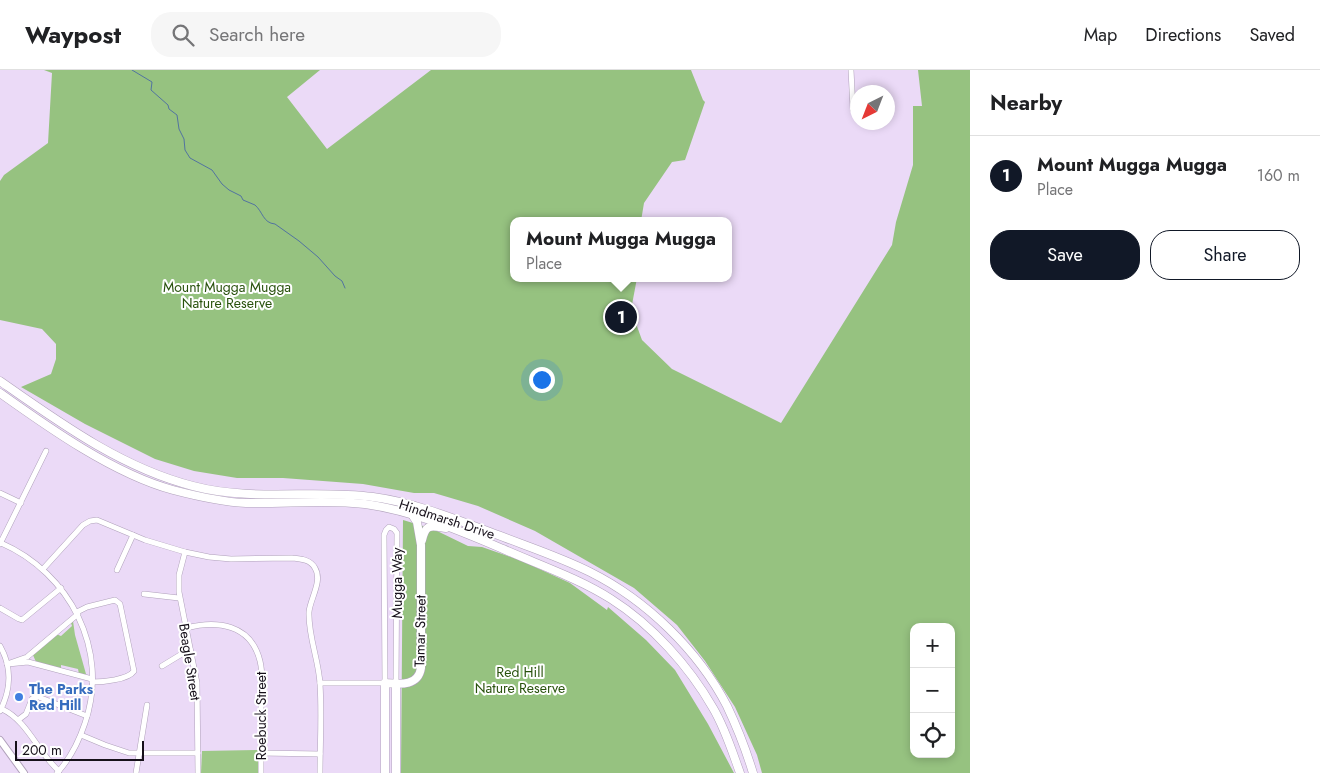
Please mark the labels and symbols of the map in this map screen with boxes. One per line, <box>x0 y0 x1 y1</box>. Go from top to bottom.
north arrow <box>850 85 895 130</box>
park label: Mount Mugga Mugga Nature Reserve <box>163 277 291 313</box>
pin: 1 <box>605 298 637 336</box>
your location <box>529 367 555 393</box>
street label: Hindmarsh Drive <box>396 494 498 544</box>
street label: Mugga Way <box>387 547 407 618</box>
street label: Tamar Street <box>409 594 431 667</box>
street label: Beagle Street <box>174 622 206 703</box>
park label: Red Hill Nature Reserve <box>475 662 565 698</box>
street label: Roebuck Street <box>251 671 271 760</box>
place label: The Parks Red Hill <box>29 679 94 715</box>
marker: The Parks Red Hill <box>13 691 25 703</box>
scale bar <box>15 738 144 761</box>

